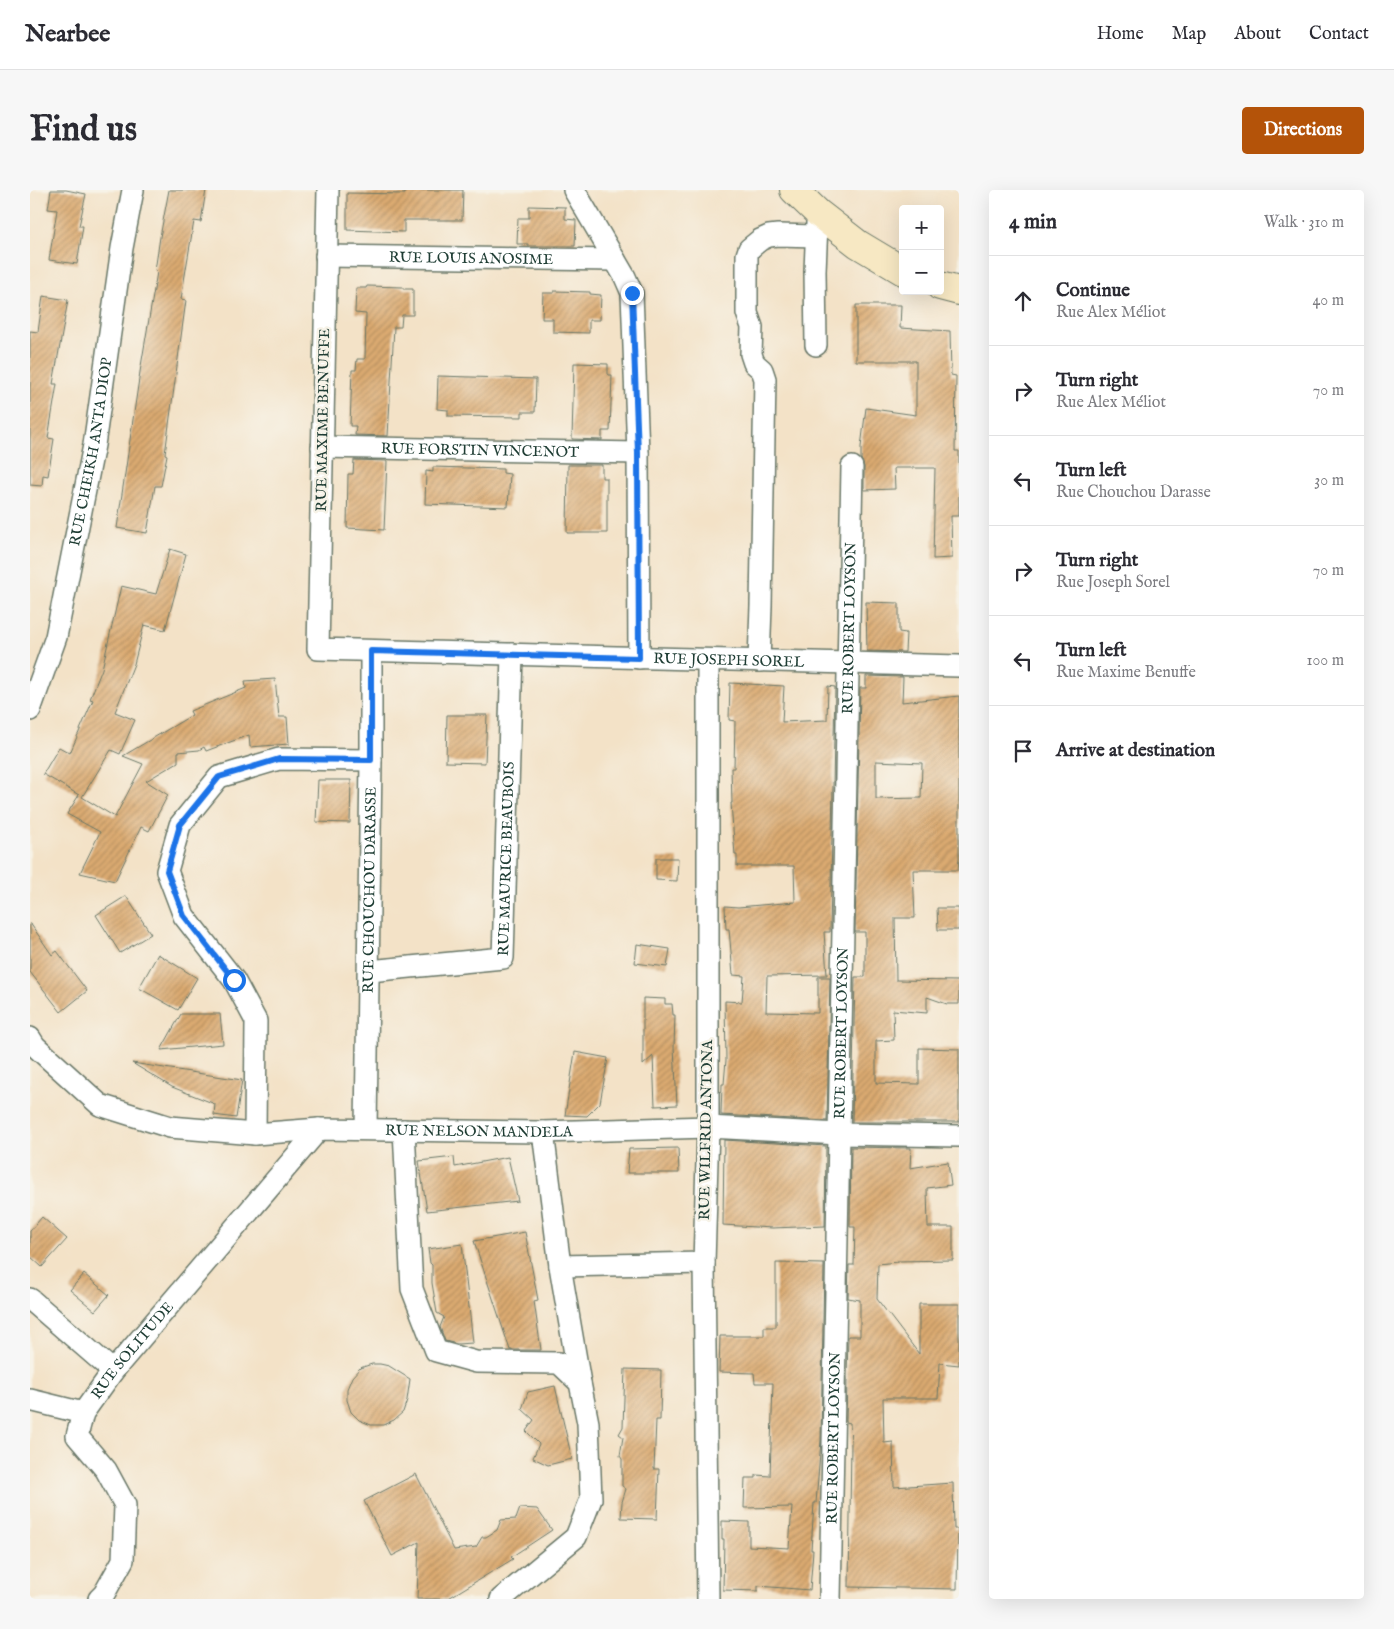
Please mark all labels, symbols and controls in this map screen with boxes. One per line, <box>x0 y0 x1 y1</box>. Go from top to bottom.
text: Nearbee <box>25 19 110 50</box>
text: Home <box>1097 23 1144 46</box>
text: Map <box>1172 23 1206 46</box>
text: About <box>1234 23 1281 46</box>
text: Contact <box>1309 23 1369 46</box>
button: Directions <box>1242 107 1364 154</box>
text: Find us <box>30 108 137 153</box>
map controls <box>899 205 944 295</box>
button: + <box>899 205 944 250</box>
text: 4 min <box>1009 209 1057 236</box>
text: Walk · 310 m <box>1264 213 1344 233</box>
street label: RUE LOUIS ANOSIME <box>389 247 553 269</box>
button: − <box>899 250 944 295</box>
text: Continue <box>1056 279 1130 303</box>
route end <box>621 282 644 305</box>
icon: ahead <box>1009 287 1037 315</box>
text: 40 m <box>1312 291 1344 311</box>
text: Rue Alex Méliot <box>1056 303 1166 323</box>
street label: RUE MAXIME BENUFFE <box>312 328 334 512</box>
street label: RUE CHEIKH ANTA DIOP <box>65 356 116 548</box>
text: Turn right <box>1056 369 1138 393</box>
icon: right <box>1009 377 1037 405</box>
text: 70 m <box>1313 381 1344 401</box>
text: Rue Alex Méliot <box>1056 393 1166 413</box>
street label: RUE FORSTIN VINCENOT <box>381 439 579 461</box>
text: Turn left <box>1056 459 1127 483</box>
icon: left <box>1009 467 1037 495</box>
text: 30 m <box>1314 471 1344 491</box>
text: Rue Chouchou Darasse <box>1056 483 1211 503</box>
street label: RUE ROBERT LOYSON <box>838 542 860 714</box>
text: Turn right <box>1056 549 1138 573</box>
icon: right <box>1009 557 1037 585</box>
text: 70 m <box>1313 561 1344 581</box>
text: Rue Joseph Sorel <box>1056 573 1170 593</box>
text: Turn left <box>1056 639 1127 663</box>
icon: left <box>1009 647 1037 675</box>
street label: RUE JOSEPH SOREL <box>653 648 805 671</box>
text: 100 m <box>1307 651 1344 671</box>
text: Rue Maxime Benuffe <box>1056 663 1196 683</box>
icon: arrive <box>1009 737 1037 765</box>
text: Arrive at destination <box>1056 739 1215 763</box>
street label: RUE MAURICE BEAUBOIS <box>494 761 518 956</box>
street label: RUE CHOUCHOU DARASSE <box>358 787 380 993</box>
street label: RUE ROBERT LOYSON <box>830 947 852 1119</box>
route start <box>223 969 246 992</box>
street label: RUE WILFRID ANTONA <box>695 1039 717 1220</box>
street label: RUE NELSON MANDELA <box>385 1120 574 1142</box>
street label: RUE SOLITUDE <box>87 1298 177 1403</box>
street label: RUE ROBERT LOYSON <box>822 1352 844 1524</box>

